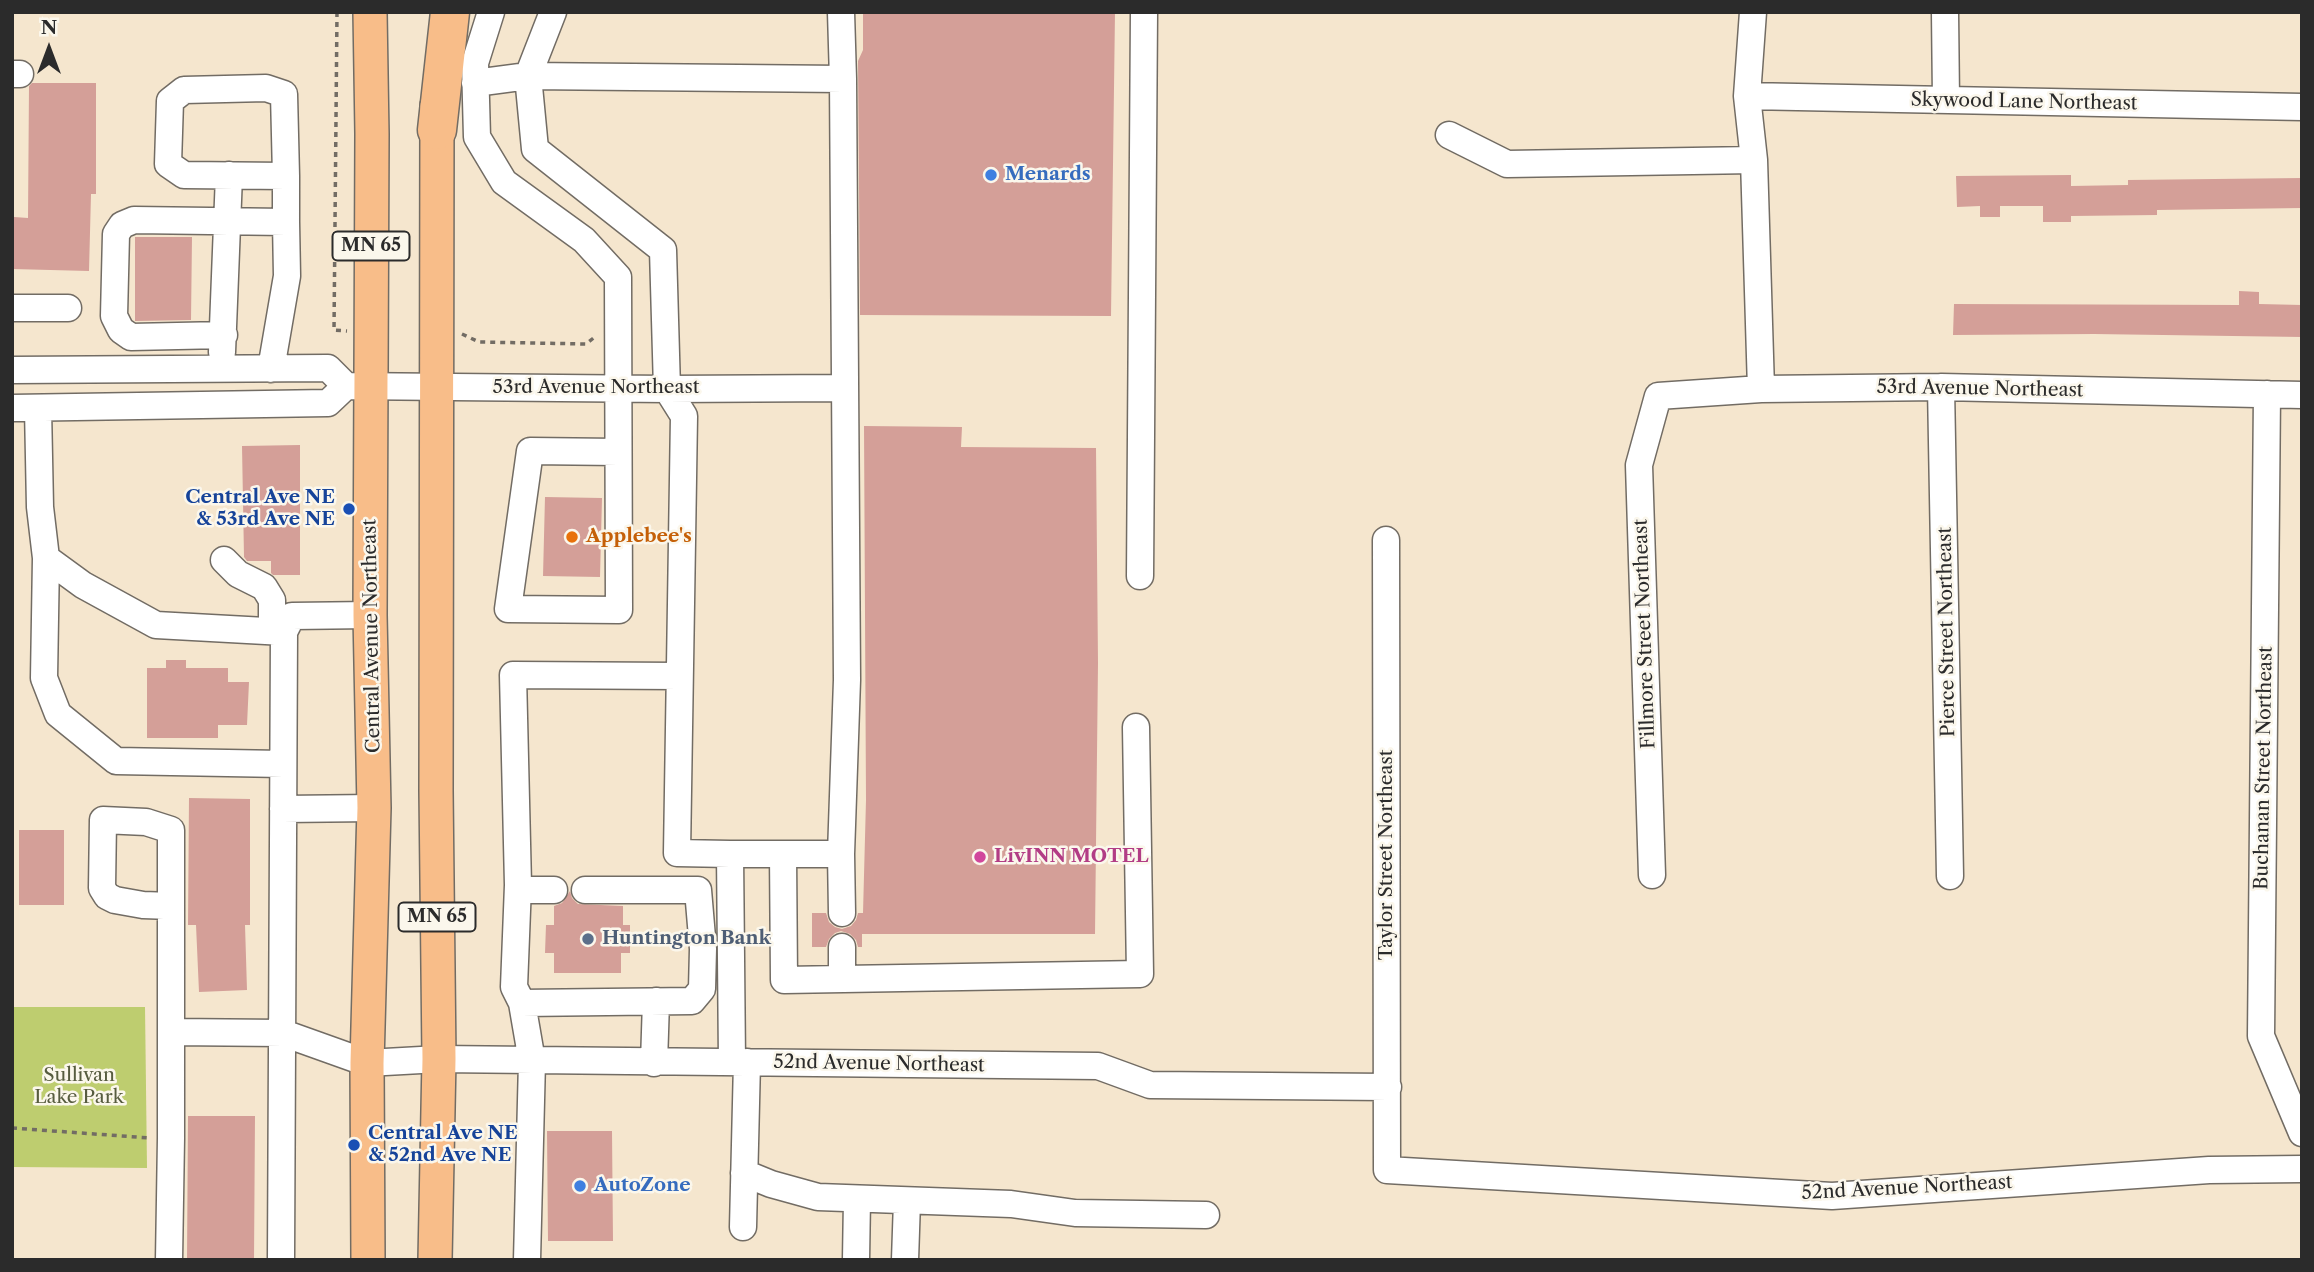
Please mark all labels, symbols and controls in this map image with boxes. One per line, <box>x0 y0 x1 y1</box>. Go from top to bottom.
north arrow <box>14 14 84 84</box>
text: N <box>41 16 57 39</box>
street label: Skywood Lane Northeast <box>1910 89 2138 115</box>
place label: Menards <box>1005 164 1091 186</box>
marker: Menards <box>983 167 999 183</box>
road number: MN 65 <box>332 232 410 260</box>
street label: 53rd Avenue Northeast <box>1876 376 2084 402</box>
street label: 53rd Avenue Northeast <box>493 377 699 399</box>
place label: Central Ave NE & 53rd Ave NE <box>185 487 335 531</box>
marker: Central Ave NE & 53rd Ave NE <box>341 501 357 517</box>
street label: Central Avenue Northeast <box>359 519 385 753</box>
street label: Fillmore Street Northeast <box>1630 519 1660 749</box>
place label: Applebee's <box>586 526 692 548</box>
street label: Pierce Street Northeast <box>1934 527 1960 737</box>
marker: Applebee's <box>564 529 580 545</box>
street label: Buchanan Street Northeast <box>2250 646 2278 890</box>
street label: Taylor Street Northeast <box>1376 750 1398 960</box>
place label: LivINN MOTEL <box>994 846 1149 868</box>
marker: LivINN MOTEL <box>972 849 988 865</box>
road number: MN 65 <box>398 902 476 932</box>
place label: Huntington Bank <box>602 928 771 950</box>
marker: Huntington Bank <box>580 931 596 947</box>
street label: 52nd Avenue Northeast <box>773 1051 985 1077</box>
park label: Sullivan Lake Park <box>34 1065 124 1109</box>
place label: Central Ave NE & 52nd Ave NE <box>368 1123 518 1167</box>
marker: Central Ave NE & 52nd Ave NE <box>346 1137 362 1153</box>
street label: 52nd Avenue Northeast <box>1801 1171 2013 1205</box>
place label: AutoZone <box>594 1175 691 1197</box>
marker: AutoZone <box>572 1178 588 1194</box>

